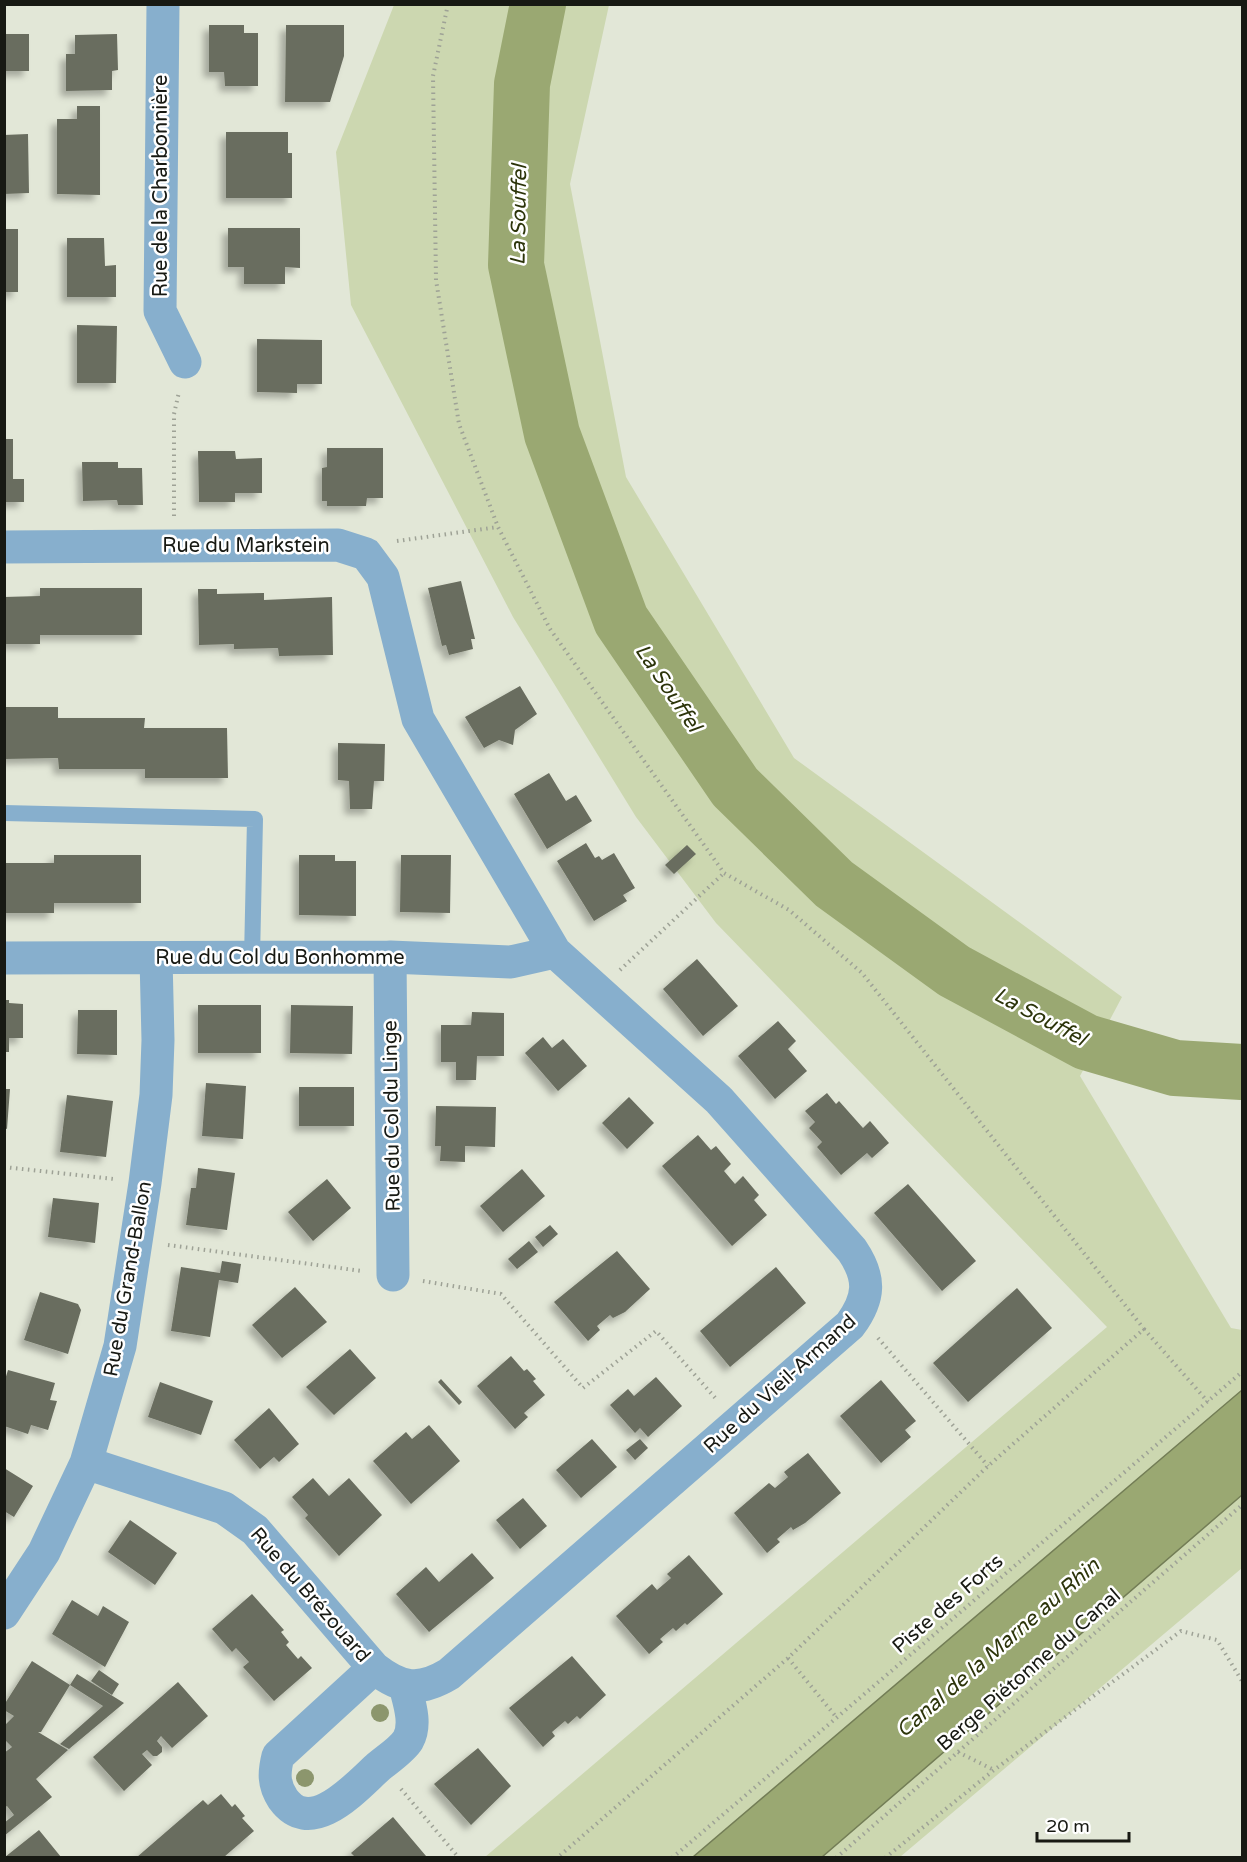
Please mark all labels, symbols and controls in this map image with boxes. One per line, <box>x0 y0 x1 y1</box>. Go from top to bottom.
street label: Rue de la Charbonnière <box>149 75 173 297</box>
water label: La Souffel <box>506 162 532 266</box>
street label: Rue du Markstein <box>162 534 330 558</box>
water label: La Souffel <box>630 639 708 739</box>
street label: Rue du Col du Bonhomme <box>155 946 405 970</box>
water label: La Souffel <box>990 982 1093 1053</box>
street label: Rue du Col du Linge <box>378 1020 406 1212</box>
street label: Rue du Grand-Ballon <box>99 1179 157 1379</box>
street label: Rue du Vieil-Armand <box>699 1309 861 1459</box>
street label: Rue du Brézouard <box>245 1523 375 1667</box>
street label: Piste des Forts <box>888 1549 1008 1659</box>
water label: Canal de la Marne au Rhin <box>891 1552 1106 1743</box>
street label: Berge Piétonne du Canal <box>932 1584 1126 1756</box>
scale bar <box>1037 1805 1128 1843</box>
text: 20 m <box>1046 1815 1090 1837</box>

